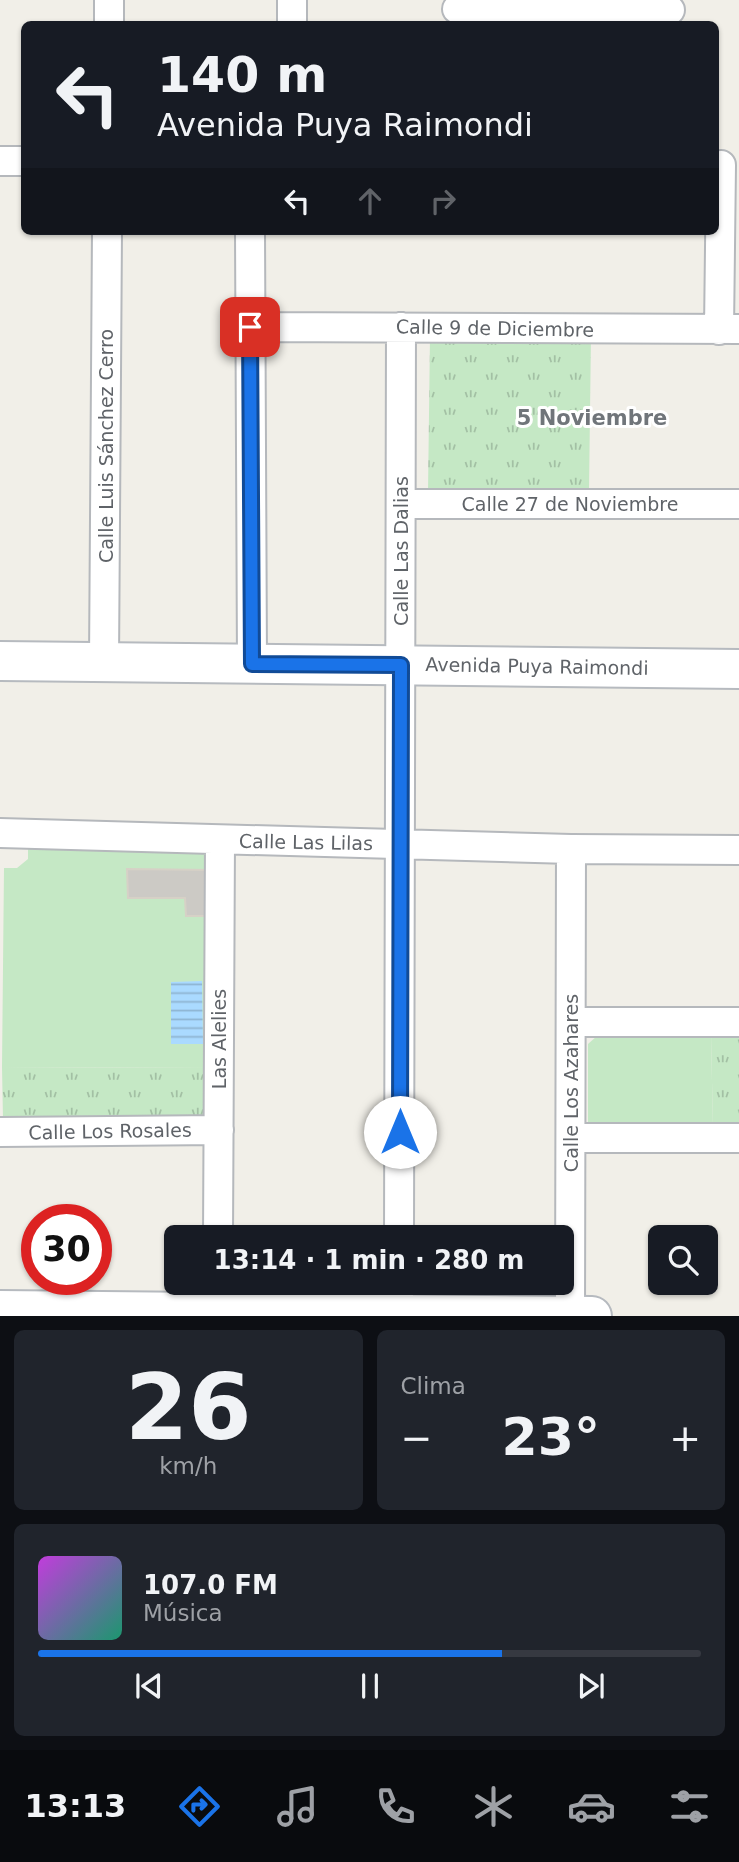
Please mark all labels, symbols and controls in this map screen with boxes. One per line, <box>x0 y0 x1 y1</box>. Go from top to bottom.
text: 140 m <box>157 47 327 104</box>
icon: left <box>42 49 133 140</box>
text: Avenida Puya Raimondi <box>157 106 533 144</box>
icon: left <box>278 182 316 220</box>
icon: ahead <box>351 182 389 220</box>
icon: right <box>424 182 462 220</box>
pin <box>220 297 280 357</box>
icon: arrive <box>231 308 269 346</box>
street label: Calle 9 de Diciembre <box>396 315 594 341</box>
street label: Calle Luis Sánchez Cerro <box>95 329 117 563</box>
district label: 5 Noviembre <box>517 406 667 430</box>
street label: Calle Las Dalias <box>390 476 412 626</box>
street label: Calle 27 de Noviembre <box>462 493 678 515</box>
street label: Avenida Puya Raimondi <box>425 653 649 679</box>
street label: Calle Las Lilas <box>239 830 373 854</box>
street label: Las Alelies <box>208 989 230 1089</box>
street label: Calle Los Azahares <box>560 994 582 1172</box>
position arrow <box>363 1095 437 1169</box>
street label: Calle Los Rosales <box>28 1119 192 1143</box>
speed limit sign: 30 <box>21 1204 112 1295</box>
map controls <box>648 1225 718 1295</box>
button: search <box>648 1225 718 1295</box>
text: 13:14 · 1 min · 280 m <box>214 1245 524 1275</box>
text: 26 <box>125 1355 252 1460</box>
text: Clima <box>401 1373 466 1399</box>
text: 23° <box>502 1407 600 1467</box>
text: − <box>401 1416 432 1460</box>
text: + <box>669 1416 701 1460</box>
text: km/h <box>159 1453 217 1479</box>
text: 107.0 FM <box>143 1570 278 1600</box>
text: Música <box>143 1600 223 1626</box>
icon: previous <box>130 1667 168 1705</box>
icon: pause <box>351 1667 389 1705</box>
icon: next <box>572 1667 610 1705</box>
icon: directions <box>175 1782 224 1831</box>
icon: music <box>273 1782 322 1831</box>
icon: phone <box>371 1782 420 1831</box>
icon: climate <box>469 1782 518 1831</box>
icon: car <box>567 1782 616 1831</box>
icon: filters <box>665 1782 714 1831</box>
text: 13:13 <box>25 1787 126 1825</box>

